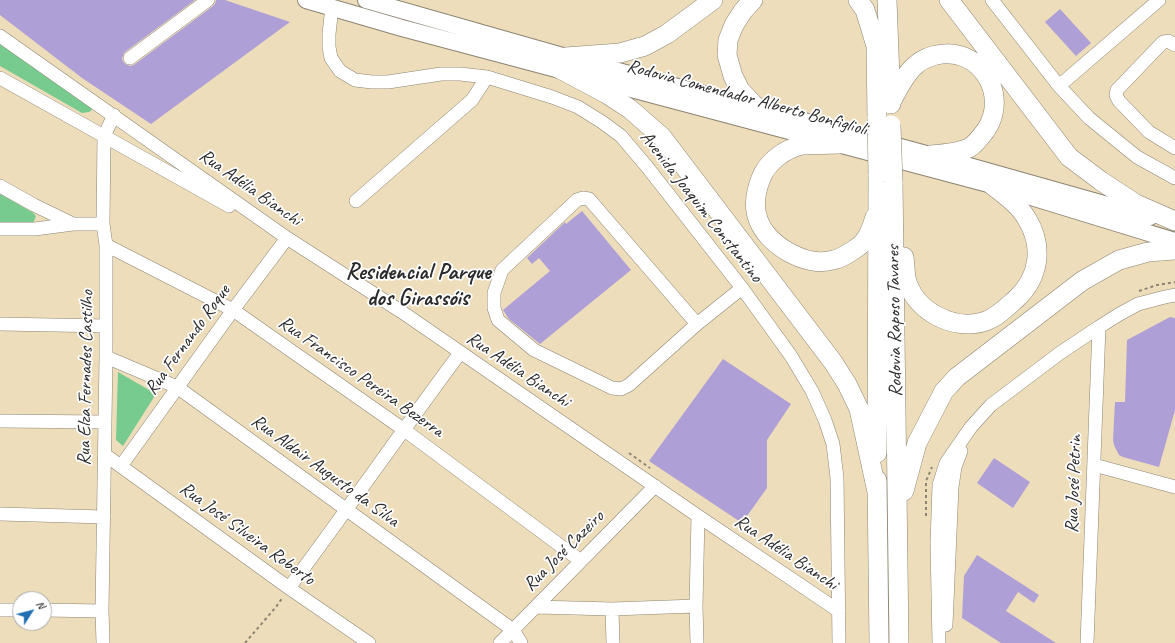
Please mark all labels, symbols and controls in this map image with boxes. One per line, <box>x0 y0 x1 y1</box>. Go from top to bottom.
street label: Rodovia Comendador Alberto Bonfiglioli <box>624 55 870 141</box>
street label: Avenida Joaquim Constantino <box>635 127 767 287</box>
street label: Rua Adélia Bianchi <box>194 144 306 232</box>
street label: Rodovia Raposo Tavares <box>882 245 908 397</box>
district label: Residencial Parque dos Girassóis <box>345 259 491 313</box>
street label: Rua Fernando Roque <box>140 280 236 400</box>
street label: Rua Elza Fernades Castilho <box>73 290 99 466</box>
street label: Rua Francisco Pereira Bezerra <box>274 311 448 443</box>
street label: Rua Adélia Bianchi <box>462 327 574 413</box>
street label: Rua Aldair Augusto da Silva <box>247 410 403 532</box>
street label: Rua José Petrin <box>1061 434 1087 534</box>
street label: Rua José Silveira Roberto <box>175 477 319 591</box>
street label: Rua José Cazeiro <box>519 506 609 596</box>
street label: Rua Adélia Bianchi <box>730 510 842 596</box>
north arrow <box>12 591 52 631</box>
text: N <box>33 598 49 611</box>

